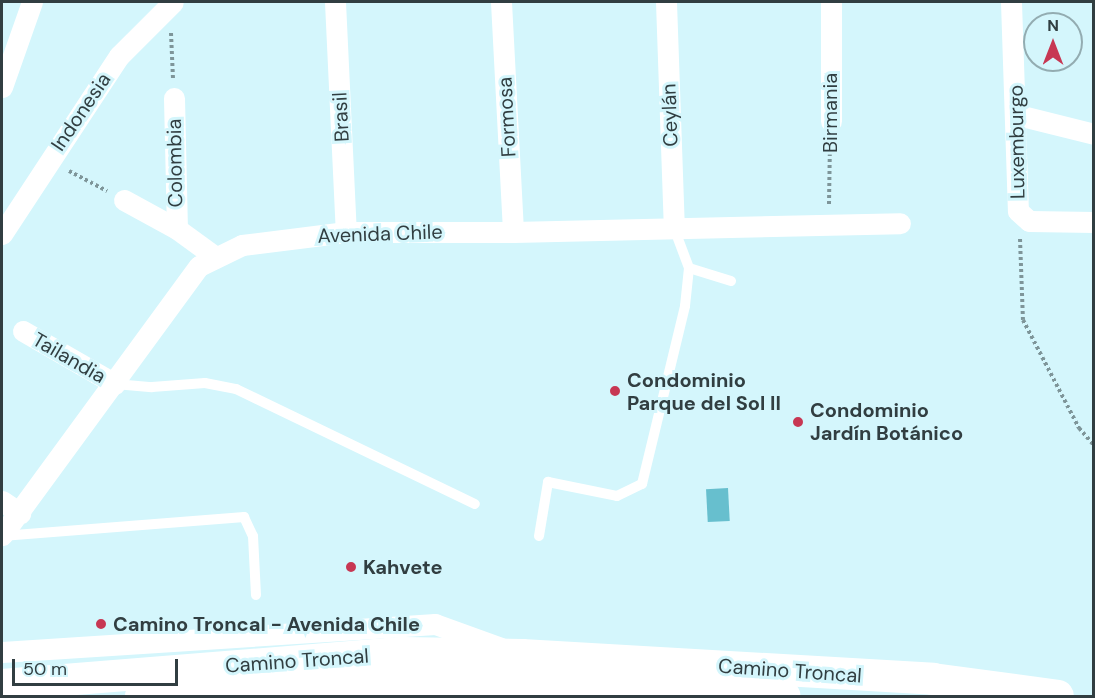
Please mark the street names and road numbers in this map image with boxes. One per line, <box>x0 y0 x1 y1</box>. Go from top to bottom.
street label: Indonesia <box>46 68 116 156</box>
street label: Birmania <box>818 73 842 153</box>
street label: Formosa <box>493 76 521 158</box>
street label: Ceylán <box>657 83 683 147</box>
street label: Luxemburgo <box>1004 85 1030 199</box>
street label: Brasil <box>328 92 354 142</box>
street label: Colombia <box>162 119 188 207</box>
street label: Avenida Chile <box>317 220 443 248</box>
street label: Tailandia <box>28 327 110 389</box>
street label: Camino Troncal <box>224 644 370 678</box>
street label: Camino Troncal <box>717 654 863 688</box>

